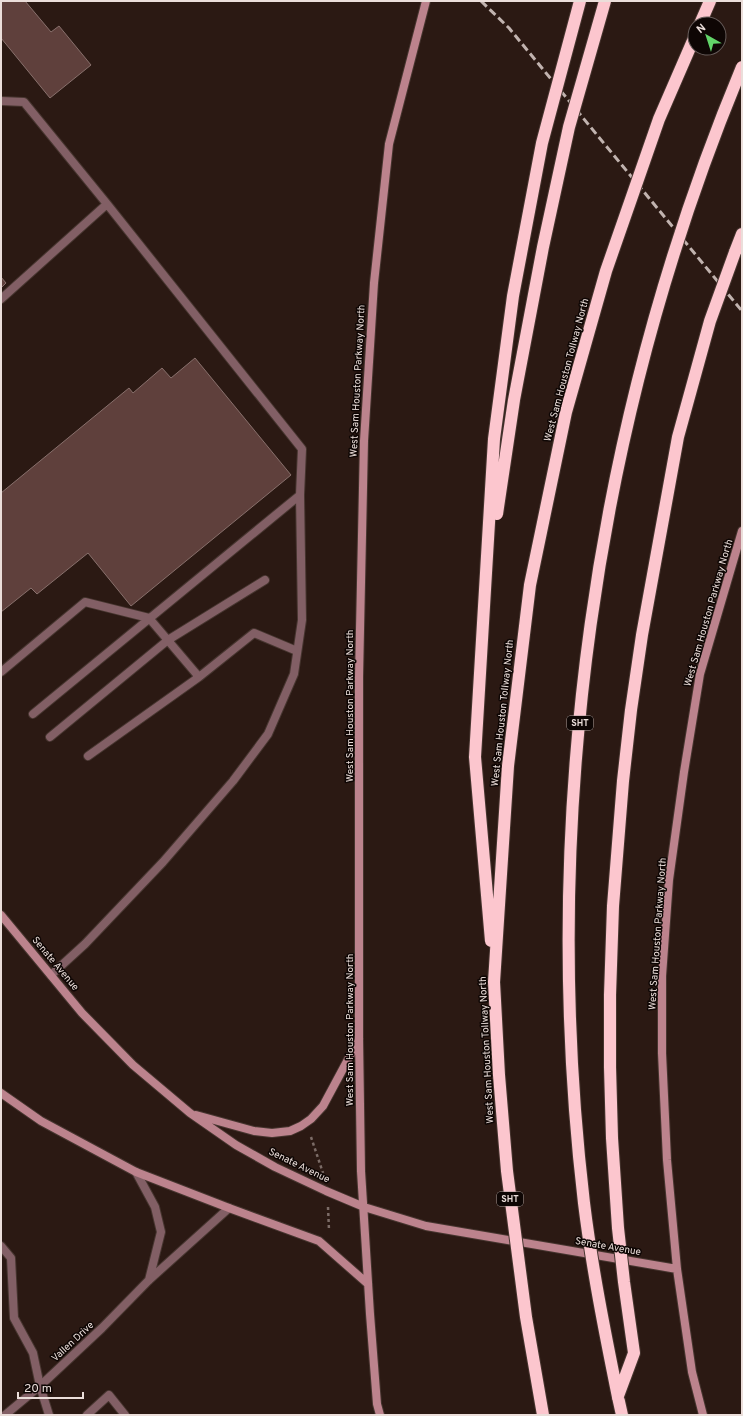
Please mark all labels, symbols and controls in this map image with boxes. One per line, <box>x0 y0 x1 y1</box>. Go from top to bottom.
north arrow <box>687 16 727 56</box>
text: N <box>694 21 709 37</box>
street label: West Sam Houston Tollway North <box>542 297 592 443</box>
street label: West Sam Houston Parkway North <box>348 304 368 458</box>
street label: West Sam Houston Parkway North <box>682 538 736 688</box>
street label: West Sam Houston Parkway North <box>344 630 357 782</box>
street label: West Sam Houston Tollway North <box>489 639 517 787</box>
road number: SHT <box>567 716 593 730</box>
street label: West Sam Houston Parkway North <box>646 857 670 1011</box>
street label: Senate Avenue <box>29 934 81 994</box>
street label: West Sam Houston Parkway North <box>344 954 357 1106</box>
street label: West Sam Houston Tollway North <box>477 976 497 1124</box>
street label: Senate Avenue <box>266 1146 332 1186</box>
road number: SHT <box>497 1192 523 1206</box>
street label: Senate Avenue <box>574 1235 642 1259</box>
street label: Vallen Drive <box>49 1319 97 1365</box>
scale bar <box>18 1374 83 1400</box>
text: 20 m <box>24 1381 52 1397</box>

